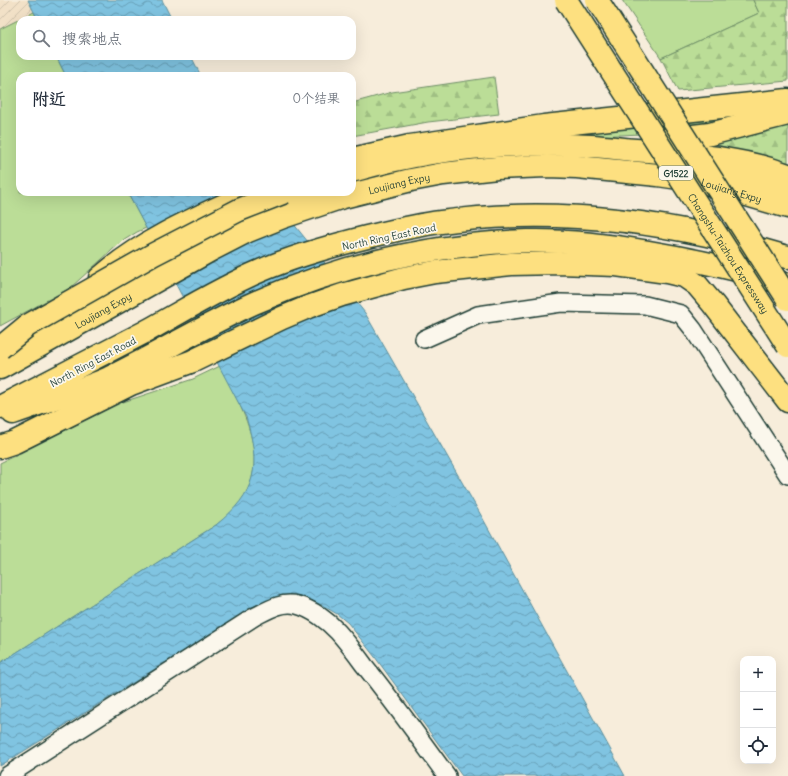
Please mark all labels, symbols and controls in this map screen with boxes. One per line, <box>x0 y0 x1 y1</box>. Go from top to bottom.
search box <box>16 16 356 60</box>
icon: search <box>30 27 52 49</box>
text: 搜索地点 <box>62 29 122 48</box>
text: 附近 <box>32 88 66 110</box>
text: 0个结果 <box>292 90 340 107</box>
road number: G1522 <box>659 166 693 180</box>
street label: Loujiang Expy <box>367 170 431 197</box>
street label: Loujiang Expy <box>699 175 763 206</box>
street label: Changshu-Taizhou Expressway <box>685 191 772 316</box>
street label: North Ring East Road <box>341 221 437 253</box>
street label: Loujiang Expy <box>72 289 134 331</box>
street label: North Ring East Road <box>48 334 138 390</box>
map controls <box>740 656 776 764</box>
button: + <box>740 656 776 692</box>
button: − <box>740 692 776 728</box>
button: locate <box>740 728 776 764</box>

